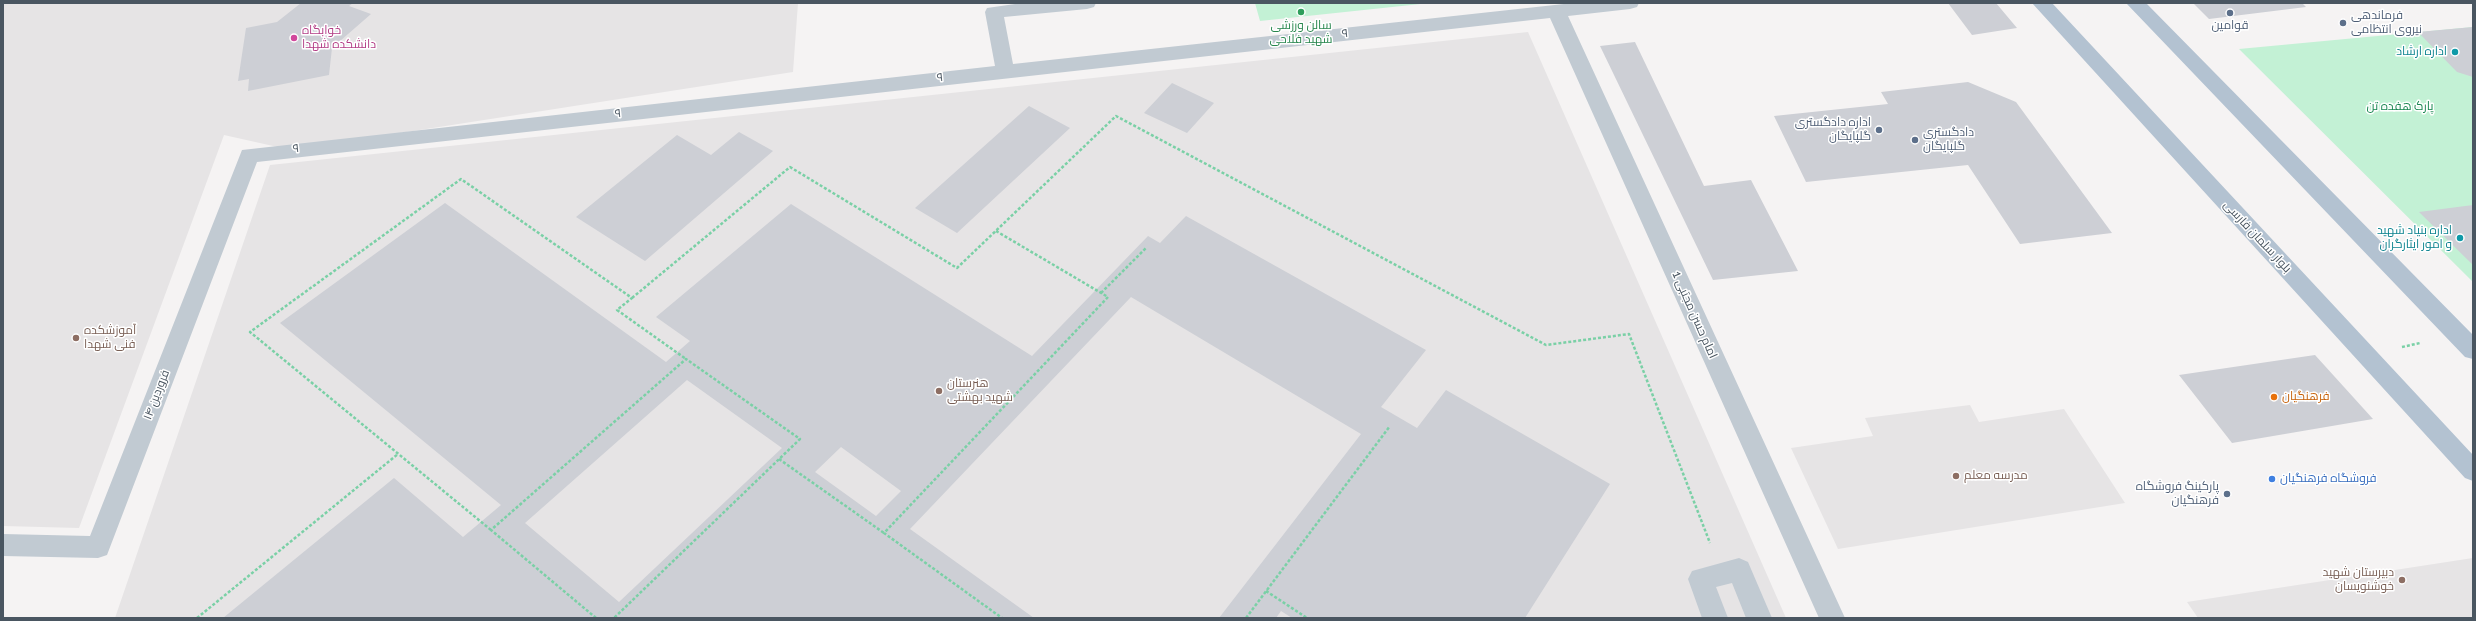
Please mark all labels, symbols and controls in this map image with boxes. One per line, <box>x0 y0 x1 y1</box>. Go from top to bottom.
marker: سالن ورزشی شهید فلاحی <box>1296 7 1306 17</box>
marker: قوامین <box>2225 8 2235 18</box>
place label: فرماندهی نیروی انتظامی <box>2351 9 2422 37</box>
marker: فرماندهی نیروی انتظامی <box>2338 18 2348 28</box>
place label: سالن ورزشی شهید فلاحی <box>1269 19 1333 47</box>
place label: قوامین <box>2211 19 2249 33</box>
place label: خوابگاه دانشکده شهدا <box>302 24 376 52</box>
street label: ۹ <box>1341 27 1349 41</box>
marker: خوابگاه دانشکده شهدا <box>289 33 299 43</box>
place label: اداره ارشاد <box>2396 45 2447 59</box>
marker: اداره ارشاد <box>2450 47 2460 57</box>
street label: ۹ <box>936 71 944 85</box>
park label: پارک هفده تن <box>2367 100 2433 114</box>
street label: ۹ <box>614 107 622 121</box>
place label: اداره دادگستری گلپایگان <box>1795 116 1871 144</box>
marker: اداره دادگستری گلپایگان <box>1874 125 1884 135</box>
place label: دادگستری گلپایگان <box>1923 126 1974 154</box>
marker: دادگستری گلپایگان <box>1910 135 1920 145</box>
street label: ۹ <box>292 142 300 156</box>
street label: بلوار سلمان فارسی <box>2220 198 2294 276</box>
place label: اداره بنیاد شهید و امور ایثارگران <box>2377 224 2452 252</box>
marker: اداره بنیاد شهید و امور ایثارگران <box>2455 233 2465 243</box>
street label: امام حسن مجتبی 1 <box>1668 269 1720 361</box>
place label: آموزشکده فنی شهدا <box>84 324 136 352</box>
marker: آموزشکده فنی شهدا <box>71 333 81 343</box>
street label: فروردین ۱۴ <box>141 368 173 422</box>
place label: هنرستان شهید بهشتی <box>947 377 1013 405</box>
marker: هنرستان شهید بهشتی <box>934 386 944 396</box>
place label: فرهنگیان <box>2282 390 2330 404</box>
marker: فرهنگیان <box>2269 392 2279 402</box>
place label: مدرسه معلم <box>1964 469 2028 483</box>
marker: مدرسه معلم <box>1951 471 1961 481</box>
place label: فروشگاه فرهنگیان <box>2280 472 2377 486</box>
marker: فروشگاه فرهنگیان <box>2267 474 2277 484</box>
place label: پارکینگ فروشگاه فرهنگیان <box>2136 480 2219 508</box>
marker: پارکینگ فروشگاه فرهنگیان <box>2222 489 2232 499</box>
place label: دبیرستان شهید خوشنویسان <box>2322 566 2394 594</box>
marker: دبیرستان شهید خوشنویسان <box>2397 575 2407 585</box>

